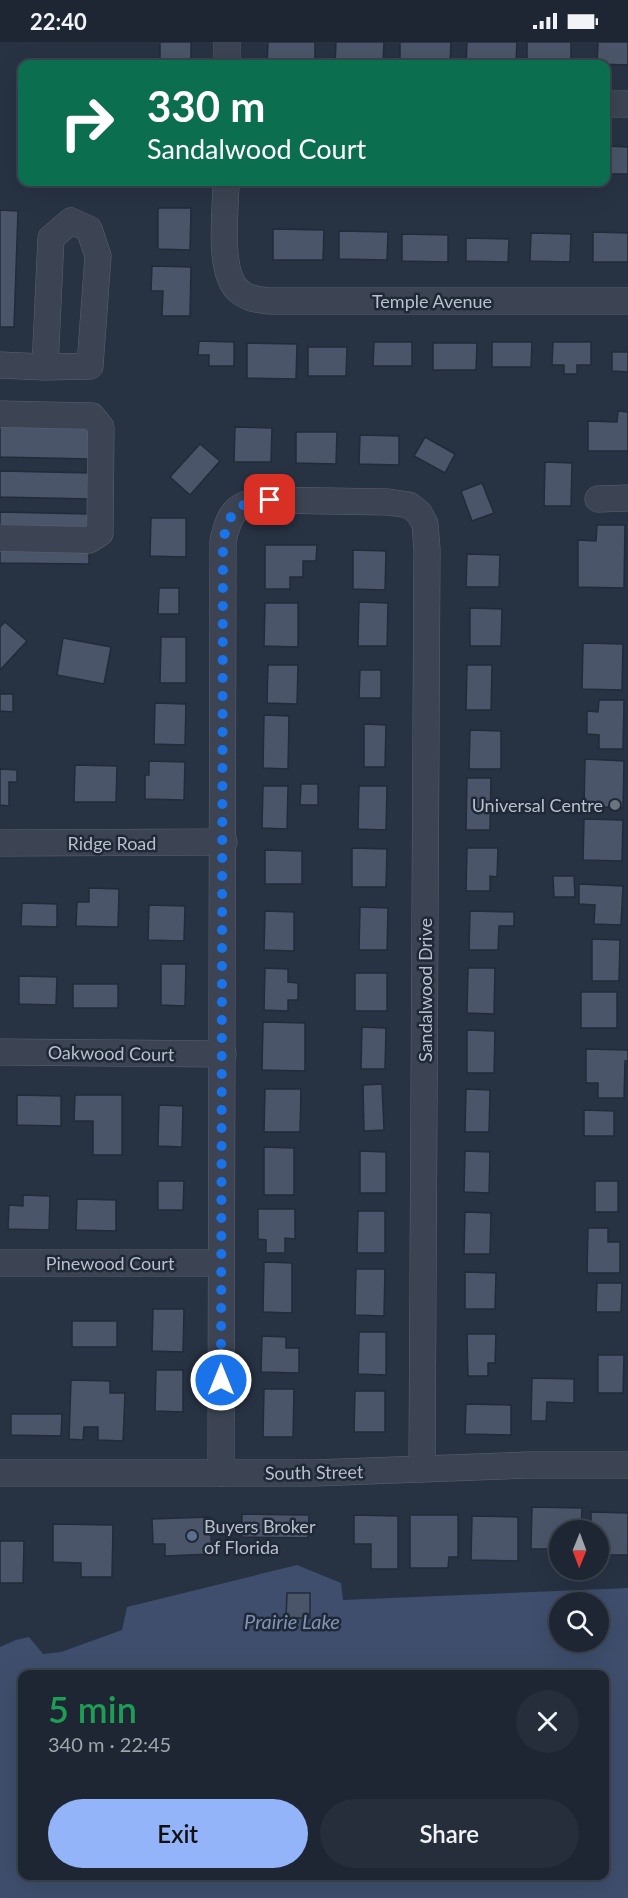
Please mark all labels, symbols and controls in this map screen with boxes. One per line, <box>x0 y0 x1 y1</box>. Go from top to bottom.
text: 22:40 <box>30 8 87 35</box>
text: 330 m <box>147 81 265 131</box>
icon: right <box>48 84 126 162</box>
text: Sandalwood Court <box>147 132 366 165</box>
street label: Temple Avenue <box>372 290 492 312</box>
pin <box>244 474 295 525</box>
icon: arrive <box>253 483 286 516</box>
place label: Universal Centre <box>472 794 603 816</box>
marker: Universal Centre <box>608 798 622 812</box>
street label: Ridge Road <box>68 832 156 854</box>
street label: Sandalwood Drive <box>414 918 436 1062</box>
street label: Oakwood Court <box>48 1041 175 1065</box>
street label: Pinewood Court <box>46 1252 175 1274</box>
position arrow <box>189 1348 253 1412</box>
street label: South Street <box>265 1460 364 1484</box>
place label: Buyers Broker of Florida <box>204 1515 316 1558</box>
north arrow <box>549 1520 609 1580</box>
map controls <box>549 1520 609 1652</box>
marker: Buyers Broker of Florida <box>185 1529 199 1543</box>
button: search <box>549 1592 609 1652</box>
water label: Prairie Lake <box>244 1609 340 1633</box>
text: 5 min <box>48 1687 137 1731</box>
button: close <box>516 1690 579 1753</box>
text: 340 m · 22:45 <box>48 1732 171 1756</box>
button: Exit <box>48 1799 308 1868</box>
button: Share <box>320 1799 579 1868</box>

